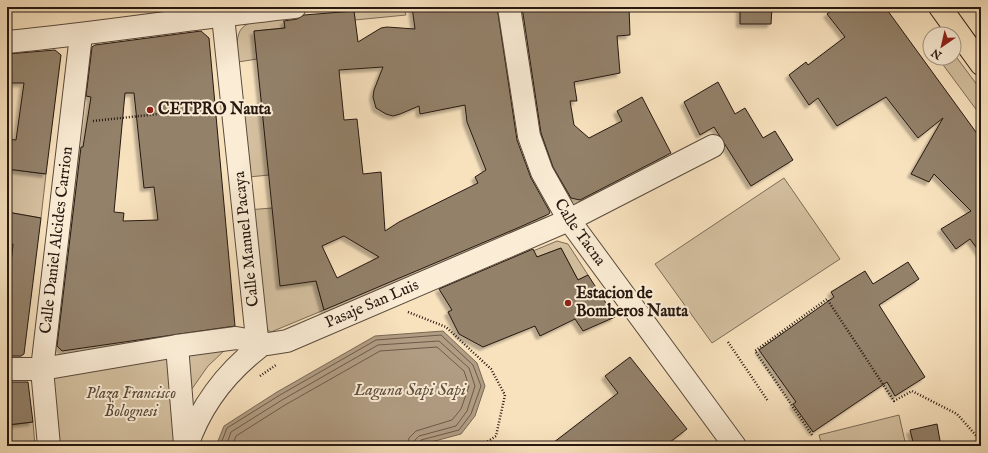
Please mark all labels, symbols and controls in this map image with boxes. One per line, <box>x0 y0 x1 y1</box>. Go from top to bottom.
north arrow <box>922 26 962 66</box>
text: N <box>929 45 946 62</box>
place label: CETPRO Nauta <box>158 100 272 120</box>
marker: CETPRO Nauta <box>145 105 155 115</box>
street label: Calle Daniel Alcides Carrion <box>36 145 78 335</box>
street label: Calle Manuel Pacaya <box>230 170 264 308</box>
street label: Calle Tacna <box>549 195 610 270</box>
street label: Pasaje San Luis <box>322 275 422 333</box>
place label: Estacion de Bomberos Nauta <box>576 284 689 322</box>
marker: Estacion de Bomberos Nauta <box>563 298 573 308</box>
water label: Laguna Sapi Sapi <box>353 380 467 401</box>
park label: Plaza Francisco Bolognesi <box>86 384 176 422</box>

